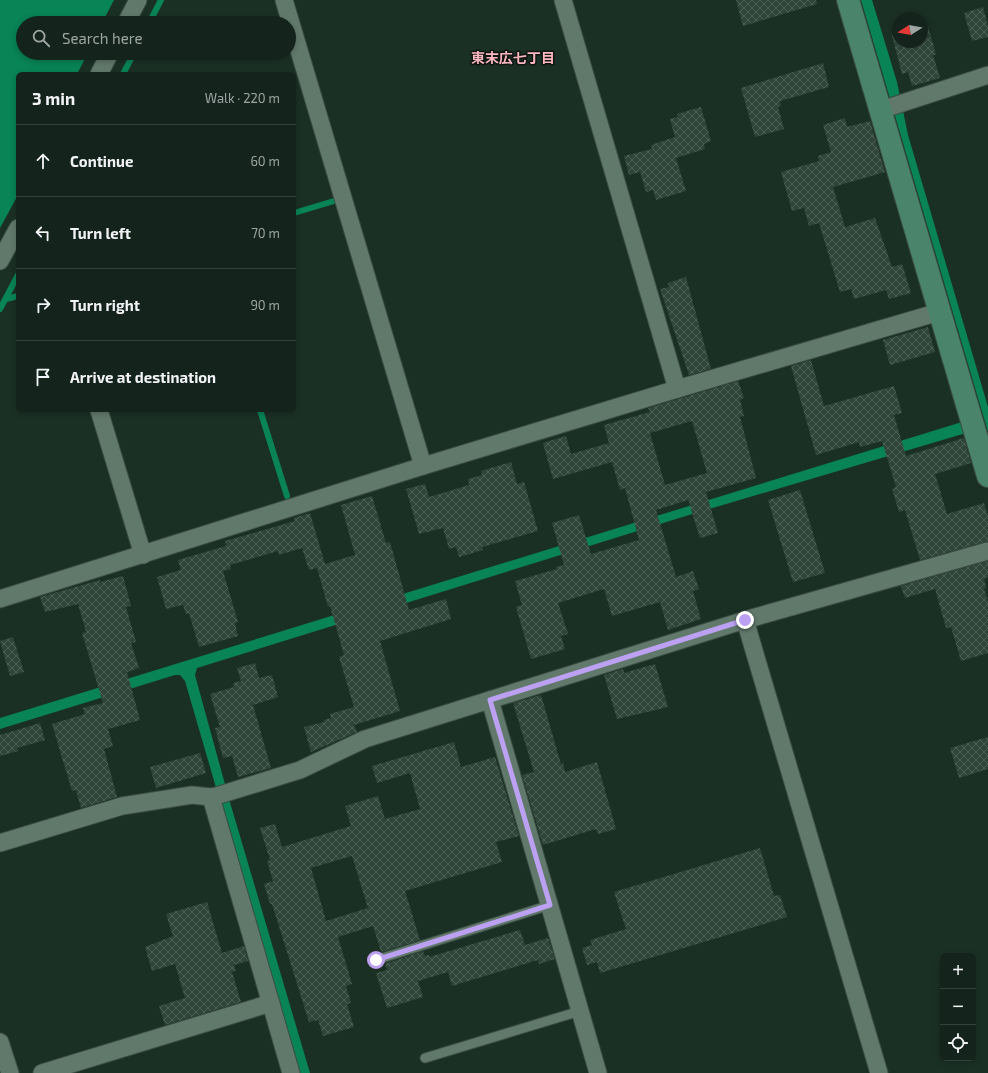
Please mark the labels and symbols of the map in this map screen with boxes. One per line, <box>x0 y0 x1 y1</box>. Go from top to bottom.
north arrow <box>892 12 928 48</box>
district label: 東末広七丁目 <box>471 49 555 66</box>
route end <box>736 611 754 629</box>
route start <box>367 951 385 969</box>

